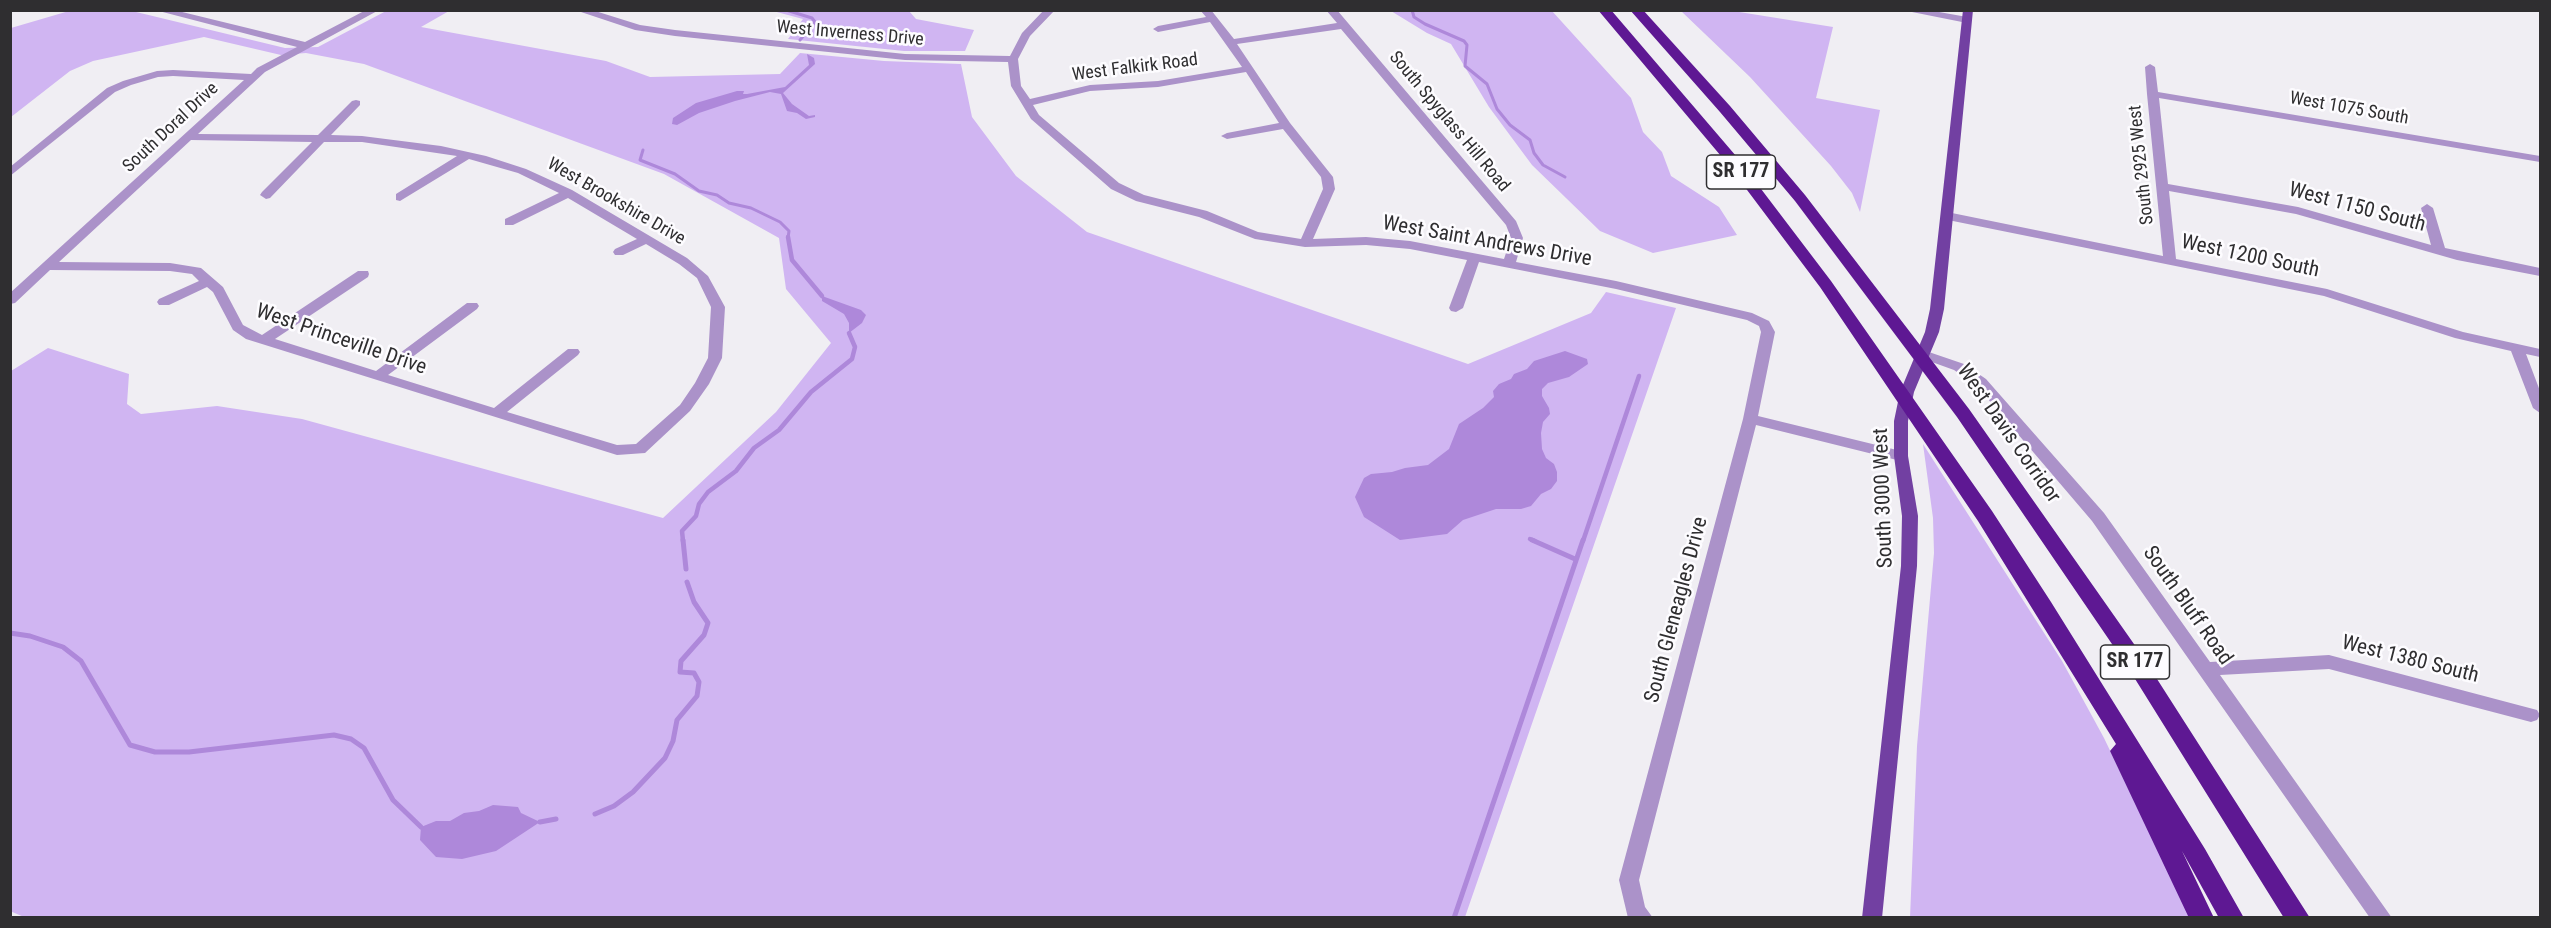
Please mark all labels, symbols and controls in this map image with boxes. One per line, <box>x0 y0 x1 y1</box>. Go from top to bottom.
street label: West Inverness Drive <box>775 17 925 51</box>
street label: South Spyglass Hill Road <box>1384 47 1514 197</box>
street label: West Falkirk Road <box>1071 50 1199 86</box>
street label: South Doral Drive <box>119 78 223 178</box>
street label: West 1075 South <box>2288 88 2410 130</box>
street label: South 2925 West <box>2125 104 2159 226</box>
street label: West Brookshire Drive <box>543 154 689 250</box>
road number: SR 177 <box>1706 155 1776 189</box>
street label: West 1150 South <box>2286 178 2428 238</box>
street label: West Saint Andrews Drive <box>1381 211 1593 273</box>
street label: West 1200 South <box>2179 230 2321 284</box>
street label: West Princeville Drive <box>252 299 430 381</box>
street label: West Davis Corridor <box>1951 360 2065 508</box>
street label: South 3000 West <box>1869 427 1899 569</box>
street label: South Gleneagles Drive <box>1640 514 1714 706</box>
street label: South Bluff Road <box>2137 542 2237 670</box>
street label: West 1380 South <box>2339 631 2481 689</box>
road number: SR 177 <box>2100 645 2170 679</box>

